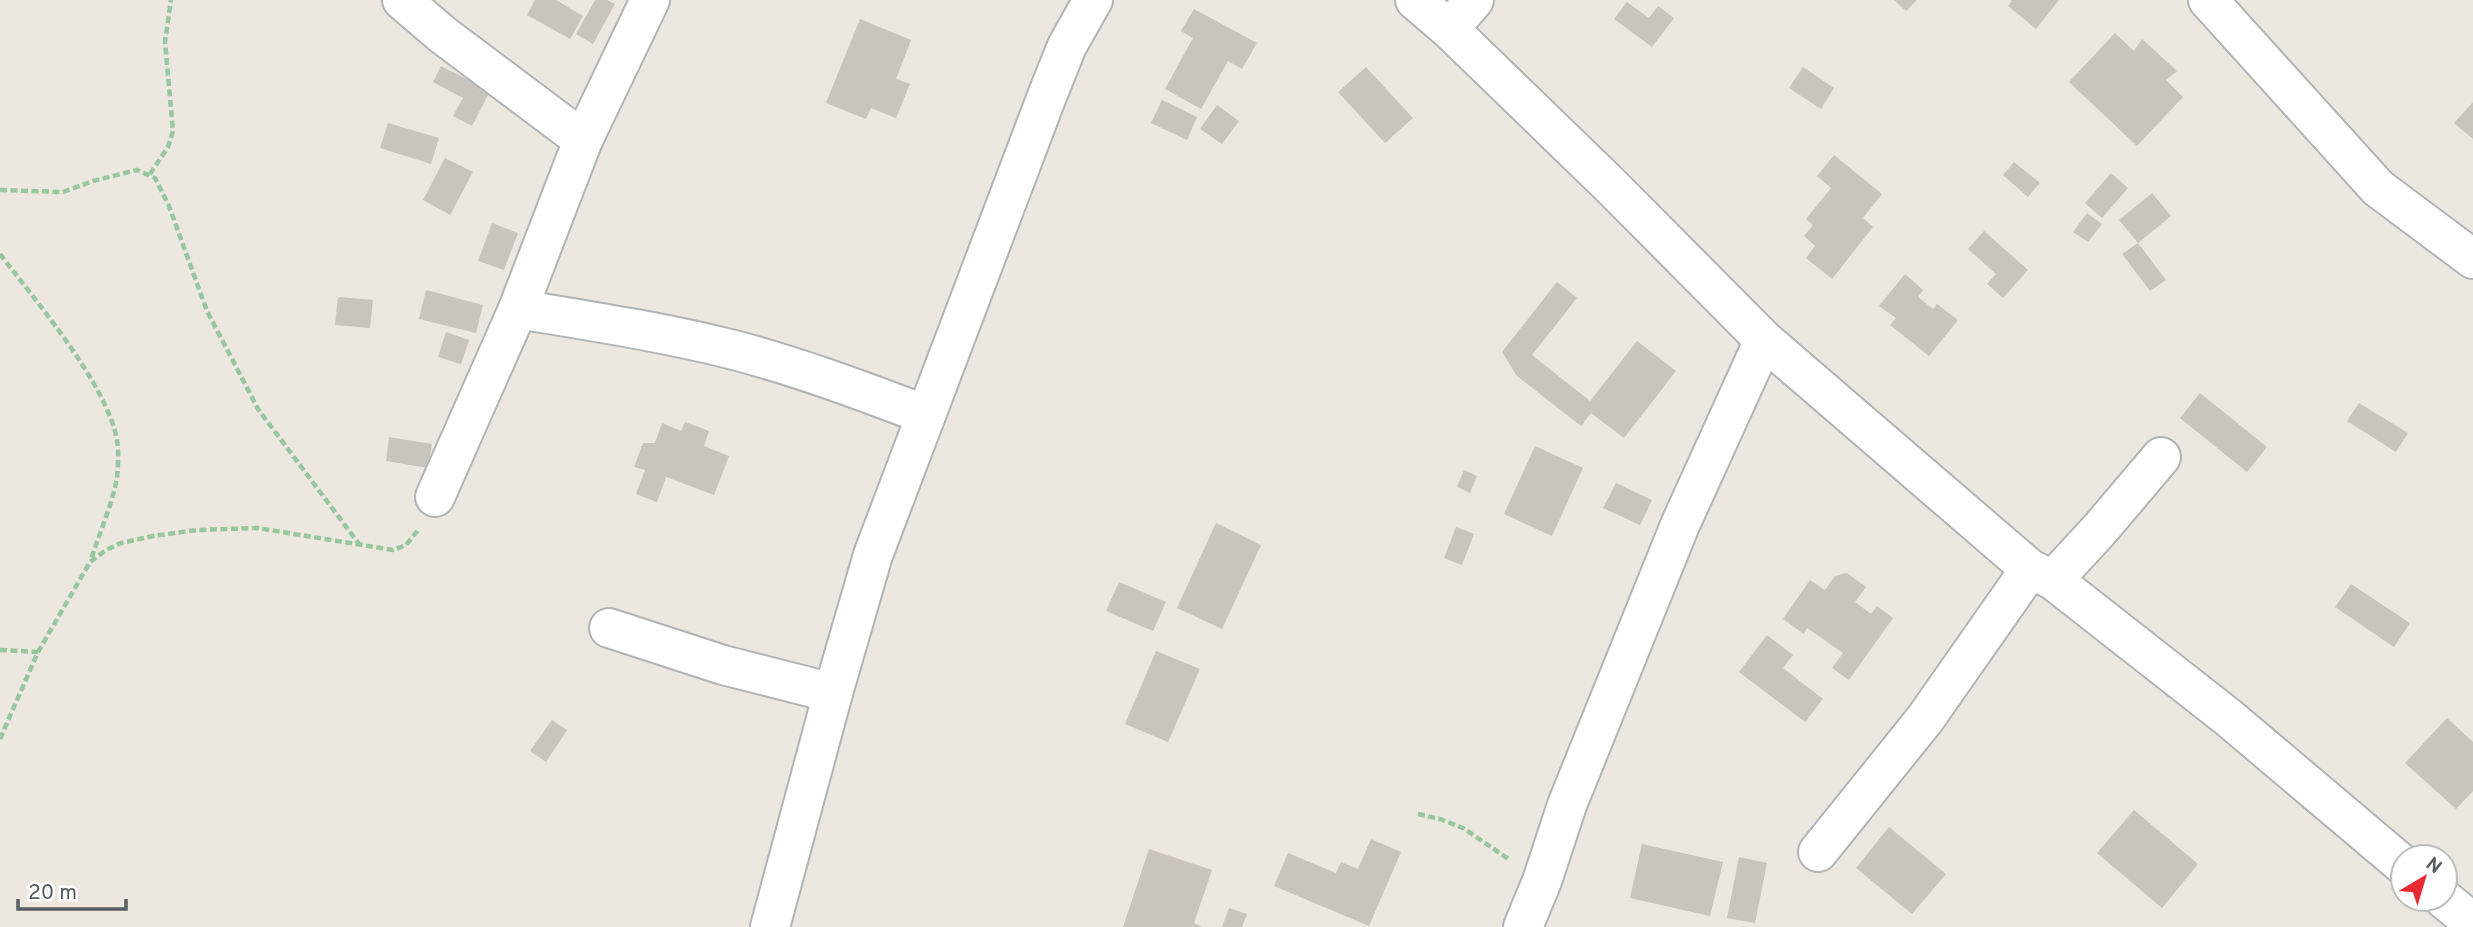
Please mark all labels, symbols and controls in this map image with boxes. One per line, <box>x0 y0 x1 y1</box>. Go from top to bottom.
north arrow <box>2389 843 2459 913</box>
text: N <box>2420 853 2446 880</box>
scale bar <box>18 867 126 911</box>
text: 20 m <box>28 880 77 907</box>

